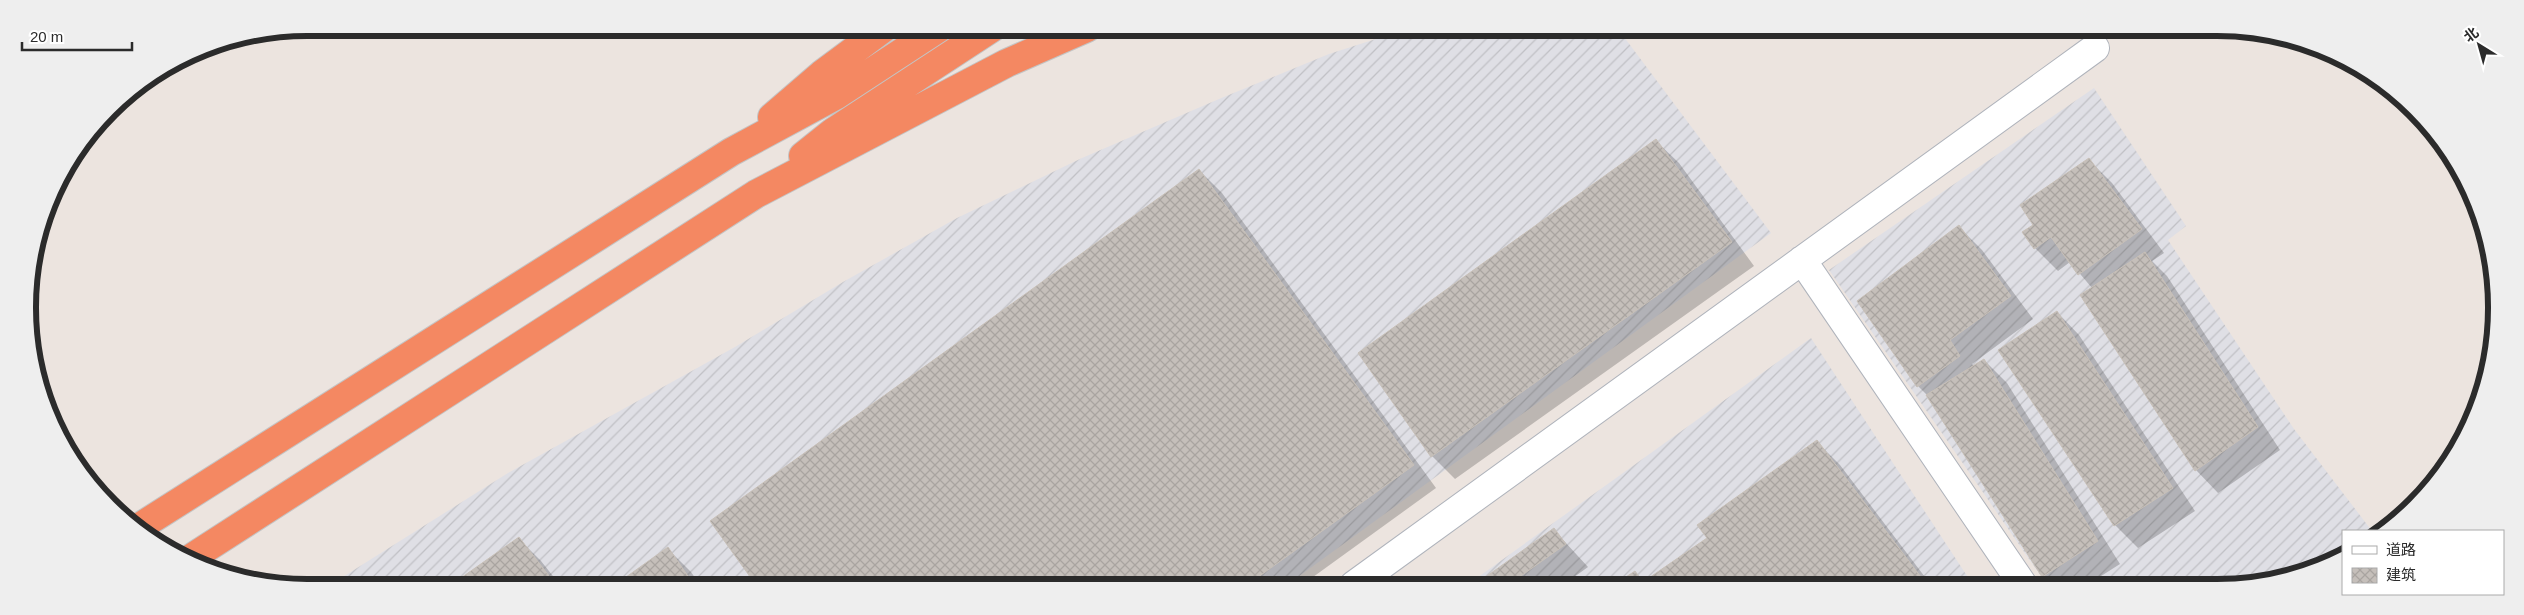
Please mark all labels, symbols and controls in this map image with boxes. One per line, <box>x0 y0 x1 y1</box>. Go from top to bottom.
scale bar <box>22 20 132 52</box>
north arrow <box>2454 20 2504 70</box>
text: 北 <box>2461 24 2482 45</box>
text: 20 m <box>30 28 63 45</box>
legend <box>2342 530 2504 595</box>
text: 道路 <box>2386 541 2416 558</box>
text: 建筑 <box>2386 566 2416 583</box>

